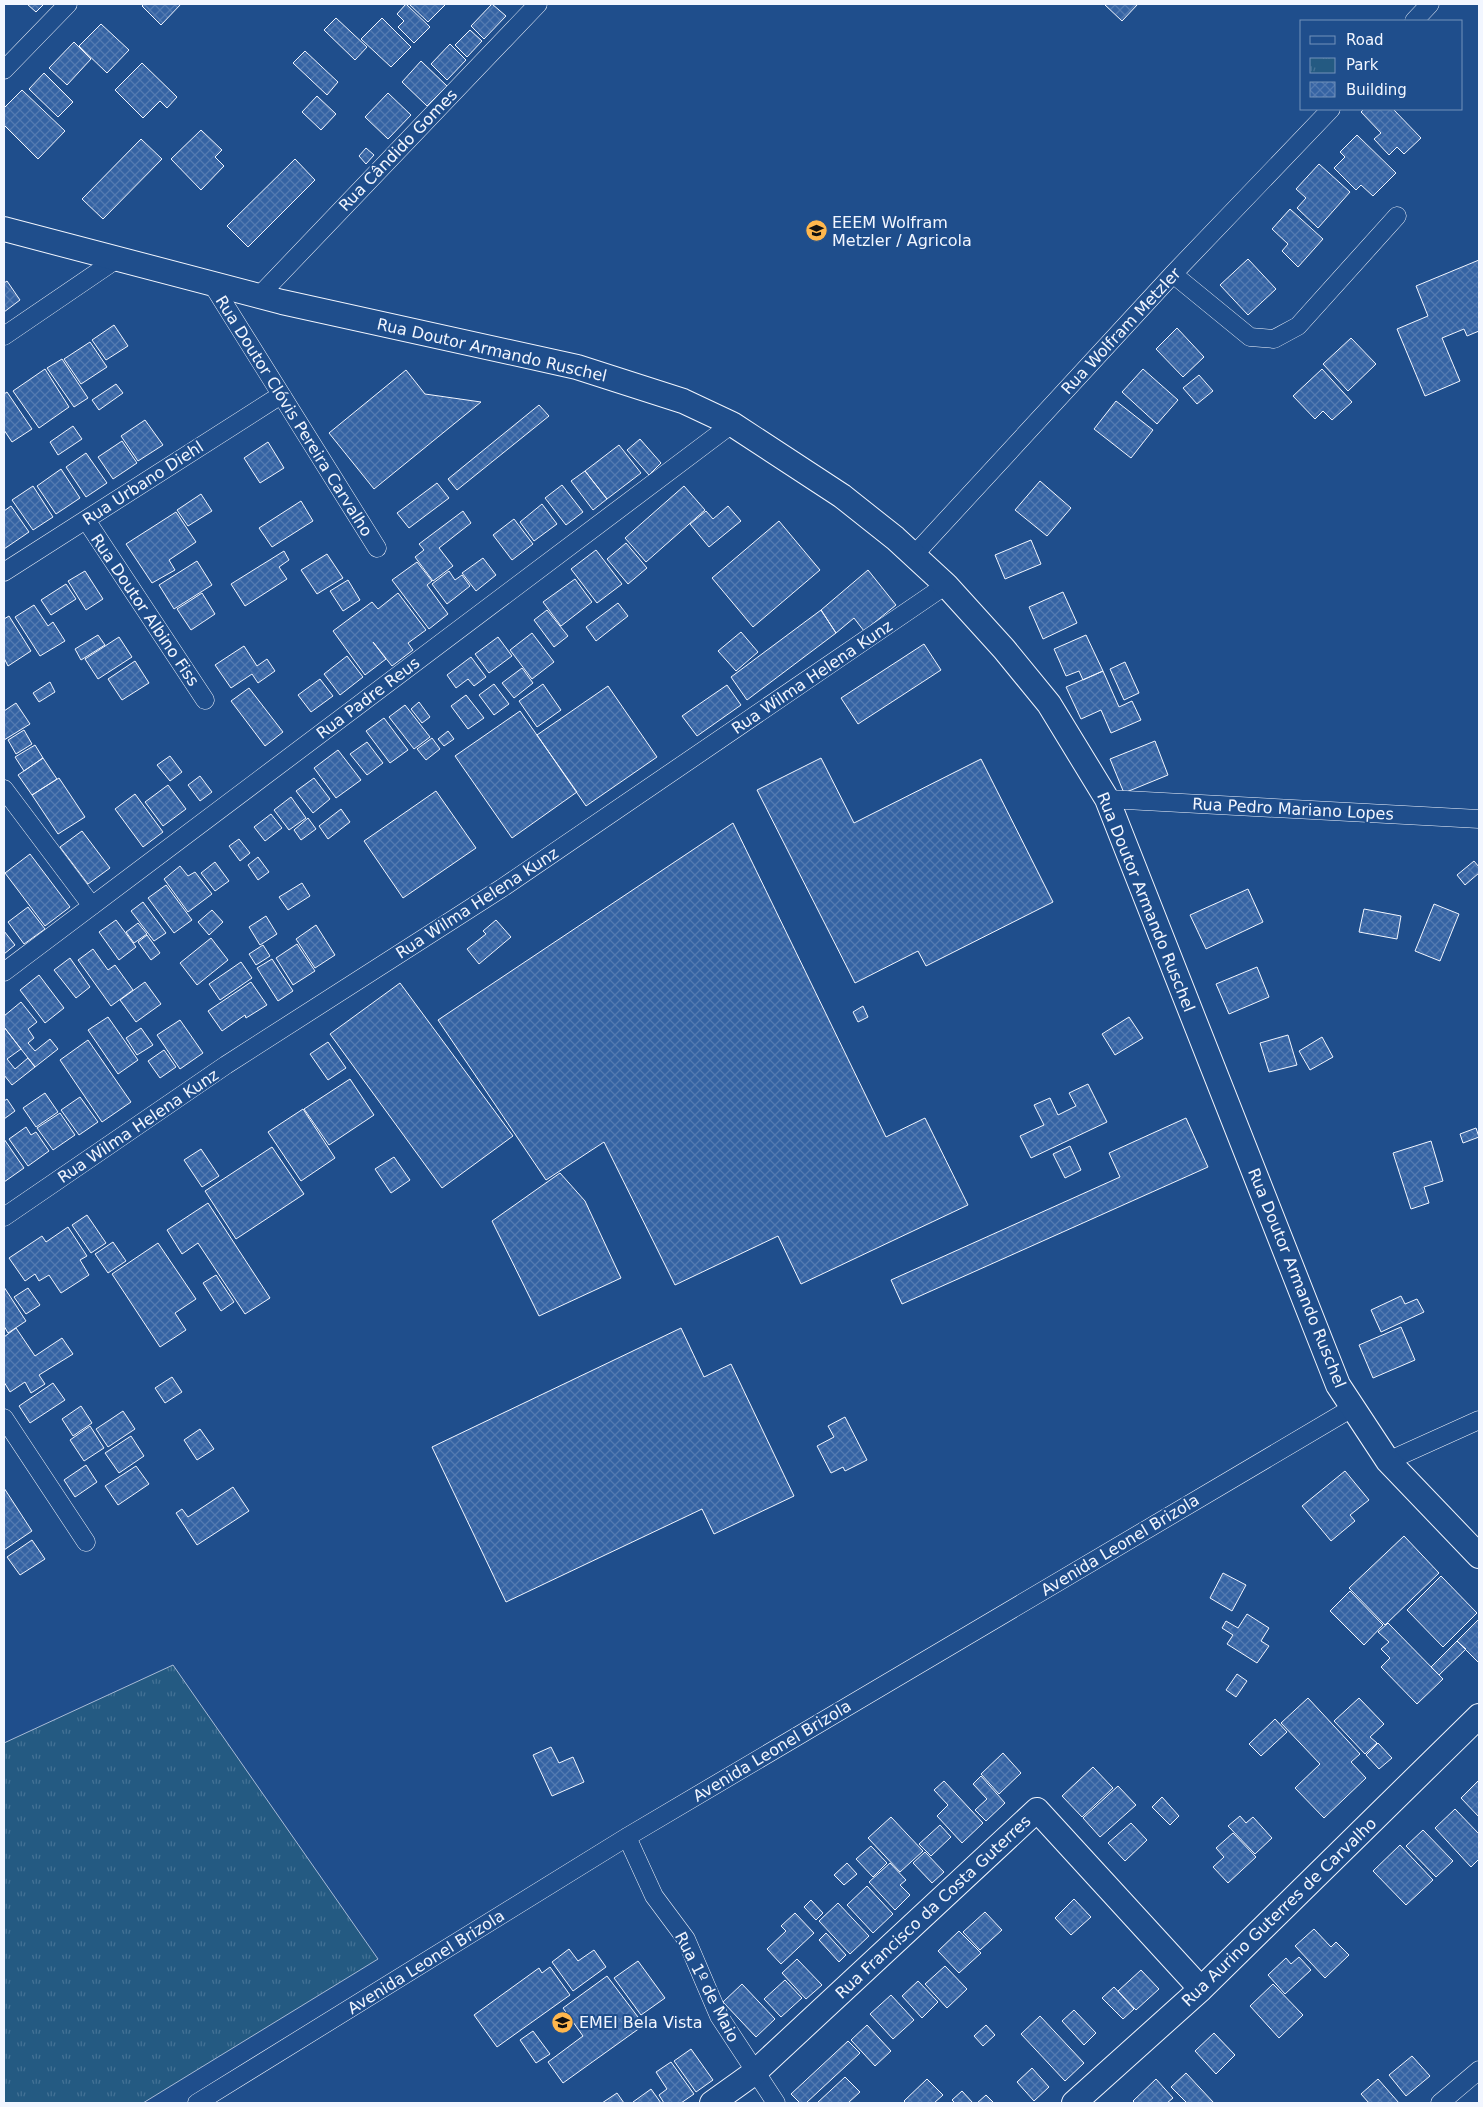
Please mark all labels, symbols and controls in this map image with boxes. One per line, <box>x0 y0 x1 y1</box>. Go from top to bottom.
legend <box>1300 20 1463 110</box>
text: Road <box>1346 31 1384 49</box>
text: Park <box>1346 56 1379 74</box>
text: Building <box>1346 81 1407 99</box>
street label: Rua Cândido Gomes <box>335 85 461 215</box>
place label: EEEM Wolfram Metzler / Agricola <box>832 213 972 250</box>
school or university icon: EEEM Wolfram Metzler / Agricola <box>804 219 828 243</box>
street label: Rua Wolfram Metzler <box>1057 263 1185 398</box>
street label: Rua Doutor Clóvis Pereira Carvalho <box>212 292 376 540</box>
street label: Rua Doutor Armando Ruschel <box>375 314 609 386</box>
street label: Rua Urbano Diehl <box>79 437 207 529</box>
street label: Rua Doutor Albino Fiss <box>87 530 203 690</box>
street label: Rua Wilma Helena Kunz <box>728 616 896 738</box>
street label: Rua Padre Reus <box>313 653 423 743</box>
street label: Rua Doutor Armando Ruschel <box>1093 789 1199 1015</box>
street label: Rua Pedro Mariano Lopes <box>1192 794 1394 824</box>
street label: Rua Wilma Helena Kunz <box>392 843 562 963</box>
street label: Rua Wilma Helena Kunz <box>54 1065 222 1187</box>
street label: Rua Doutor Armando Ruschel <box>1244 1165 1350 1391</box>
street label: Avenida Leonel Brizola <box>1037 1490 1203 1600</box>
street label: Avenida Leonel Brizola <box>689 1696 855 1806</box>
street label: Rua Francisco da Costa Guterres <box>831 1811 1035 2003</box>
street label: Rua Aurino Guterres de Carvalho <box>1178 1814 1380 2010</box>
street label: Avenida Leonel Brizola <box>344 1906 508 2018</box>
street label: Rua 1º de Maio <box>671 1929 743 2045</box>
school or university icon: EMEI Bela Vista <box>551 2010 575 2034</box>
place label: EMEI Bela Vista <box>579 2013 702 2032</box>

